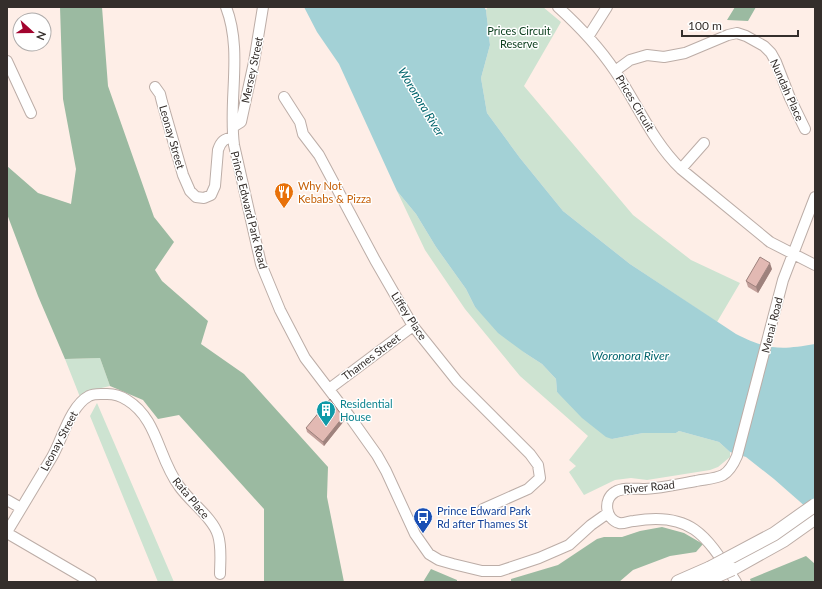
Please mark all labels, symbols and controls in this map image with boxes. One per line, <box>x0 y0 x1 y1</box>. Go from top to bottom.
north arrow <box>12 12 52 52</box>
scale bar <box>682 12 798 38</box>
text: 100 m <box>688 18 722 33</box>
park label: Prices Circuit Reserve <box>487 24 551 50</box>
text: N <box>34 29 49 42</box>
street label: Mersey Street <box>238 36 265 104</box>
street label: Nundah Place <box>768 57 807 123</box>
water label: Woronora River <box>395 65 448 140</box>
street label: Prices Circuit <box>614 72 657 133</box>
street label: Leonay Street <box>157 103 188 170</box>
street label: Prince Edward Park Road <box>229 150 270 270</box>
place label: Why Not Kebabs & Pizza <box>298 179 371 205</box>
restaurant icon: Why Not Kebabs & Pizza <box>273 181 295 209</box>
street label: Liffey Place <box>389 289 430 342</box>
street label: Menai Road <box>758 296 785 354</box>
street label: Thames Street <box>339 330 402 383</box>
water label: Woronora River <box>591 348 670 363</box>
place label: Residential House <box>340 397 393 423</box>
building icon: Residential House <box>315 399 337 427</box>
street label: Leonay Street <box>37 409 80 473</box>
street label: Rata Place <box>170 474 213 521</box>
street label: River Road <box>623 477 675 496</box>
place label: Prince Edward Park Rd after Thames St <box>437 504 531 530</box>
bus stop icon: Prince Edward Park Rd after Thames St <box>412 506 434 534</box>

